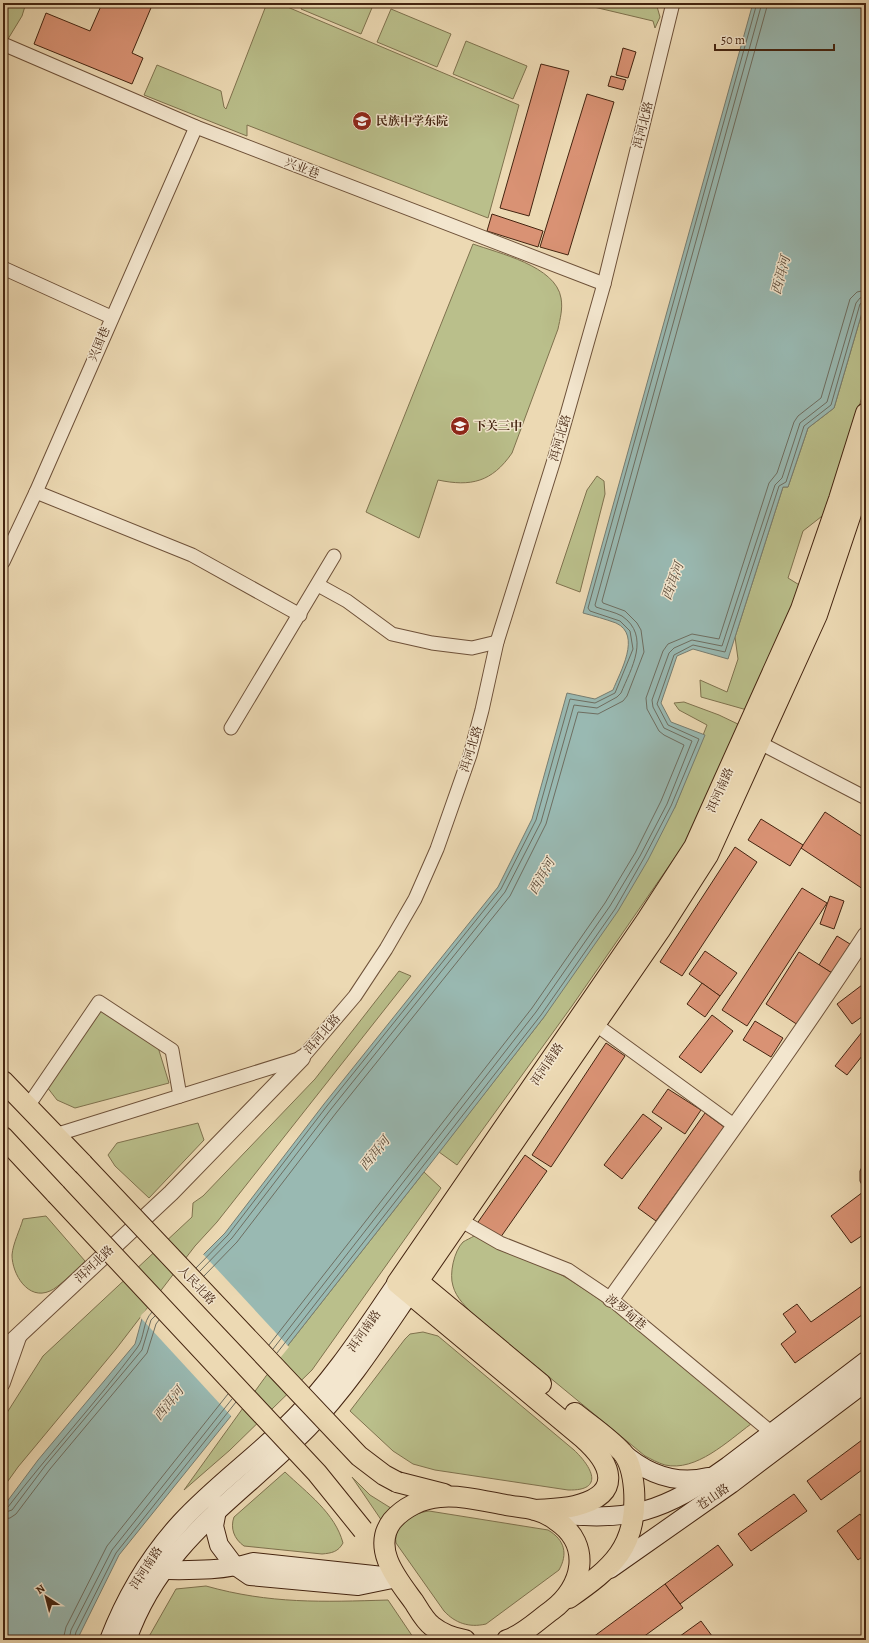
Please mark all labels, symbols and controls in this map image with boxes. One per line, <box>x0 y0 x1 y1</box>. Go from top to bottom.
scale bar <box>715 26 834 52</box>
text: 50 m <box>721 32 745 48</box>
street label: 洱河北路 <box>629 100 657 150</box>
school or university icon: 民族中学东院 <box>351 110 373 132</box>
place label: 民族中学东院 <box>376 113 448 129</box>
street label: 兴业巷 <box>282 154 322 182</box>
water label: 西洱河 <box>767 252 794 296</box>
street label: 兴国巷 <box>85 324 113 364</box>
street label: 洱河北路 <box>546 413 574 463</box>
school or university icon: 下关三中 <box>449 415 471 437</box>
place label: 下关三中 <box>474 418 522 434</box>
water label: 西洱河 <box>658 558 688 602</box>
street label: 洱河北路 <box>456 724 486 774</box>
street label: 洱河南路 <box>703 765 737 815</box>
water label: 西洱河 <box>524 853 560 897</box>
street label: 洱河北路 <box>300 1011 344 1057</box>
street label: 洱河南路 <box>527 1040 567 1088</box>
water label: 西洱河 <box>356 1131 395 1174</box>
street label: 洱河北路 <box>71 1242 117 1286</box>
street label: 人民北路 <box>175 1262 219 1308</box>
street label: 波罗甸巷 <box>602 1291 650 1333</box>
street label: 洱河南路 <box>344 1307 384 1355</box>
water label: 西洱河 <box>150 1381 189 1424</box>
street label: 苍山路 <box>694 1480 732 1514</box>
street label: 洱河南路 <box>126 1544 166 1592</box>
north arrow <box>26 1577 66 1617</box>
text: N <box>33 1581 48 1598</box>

